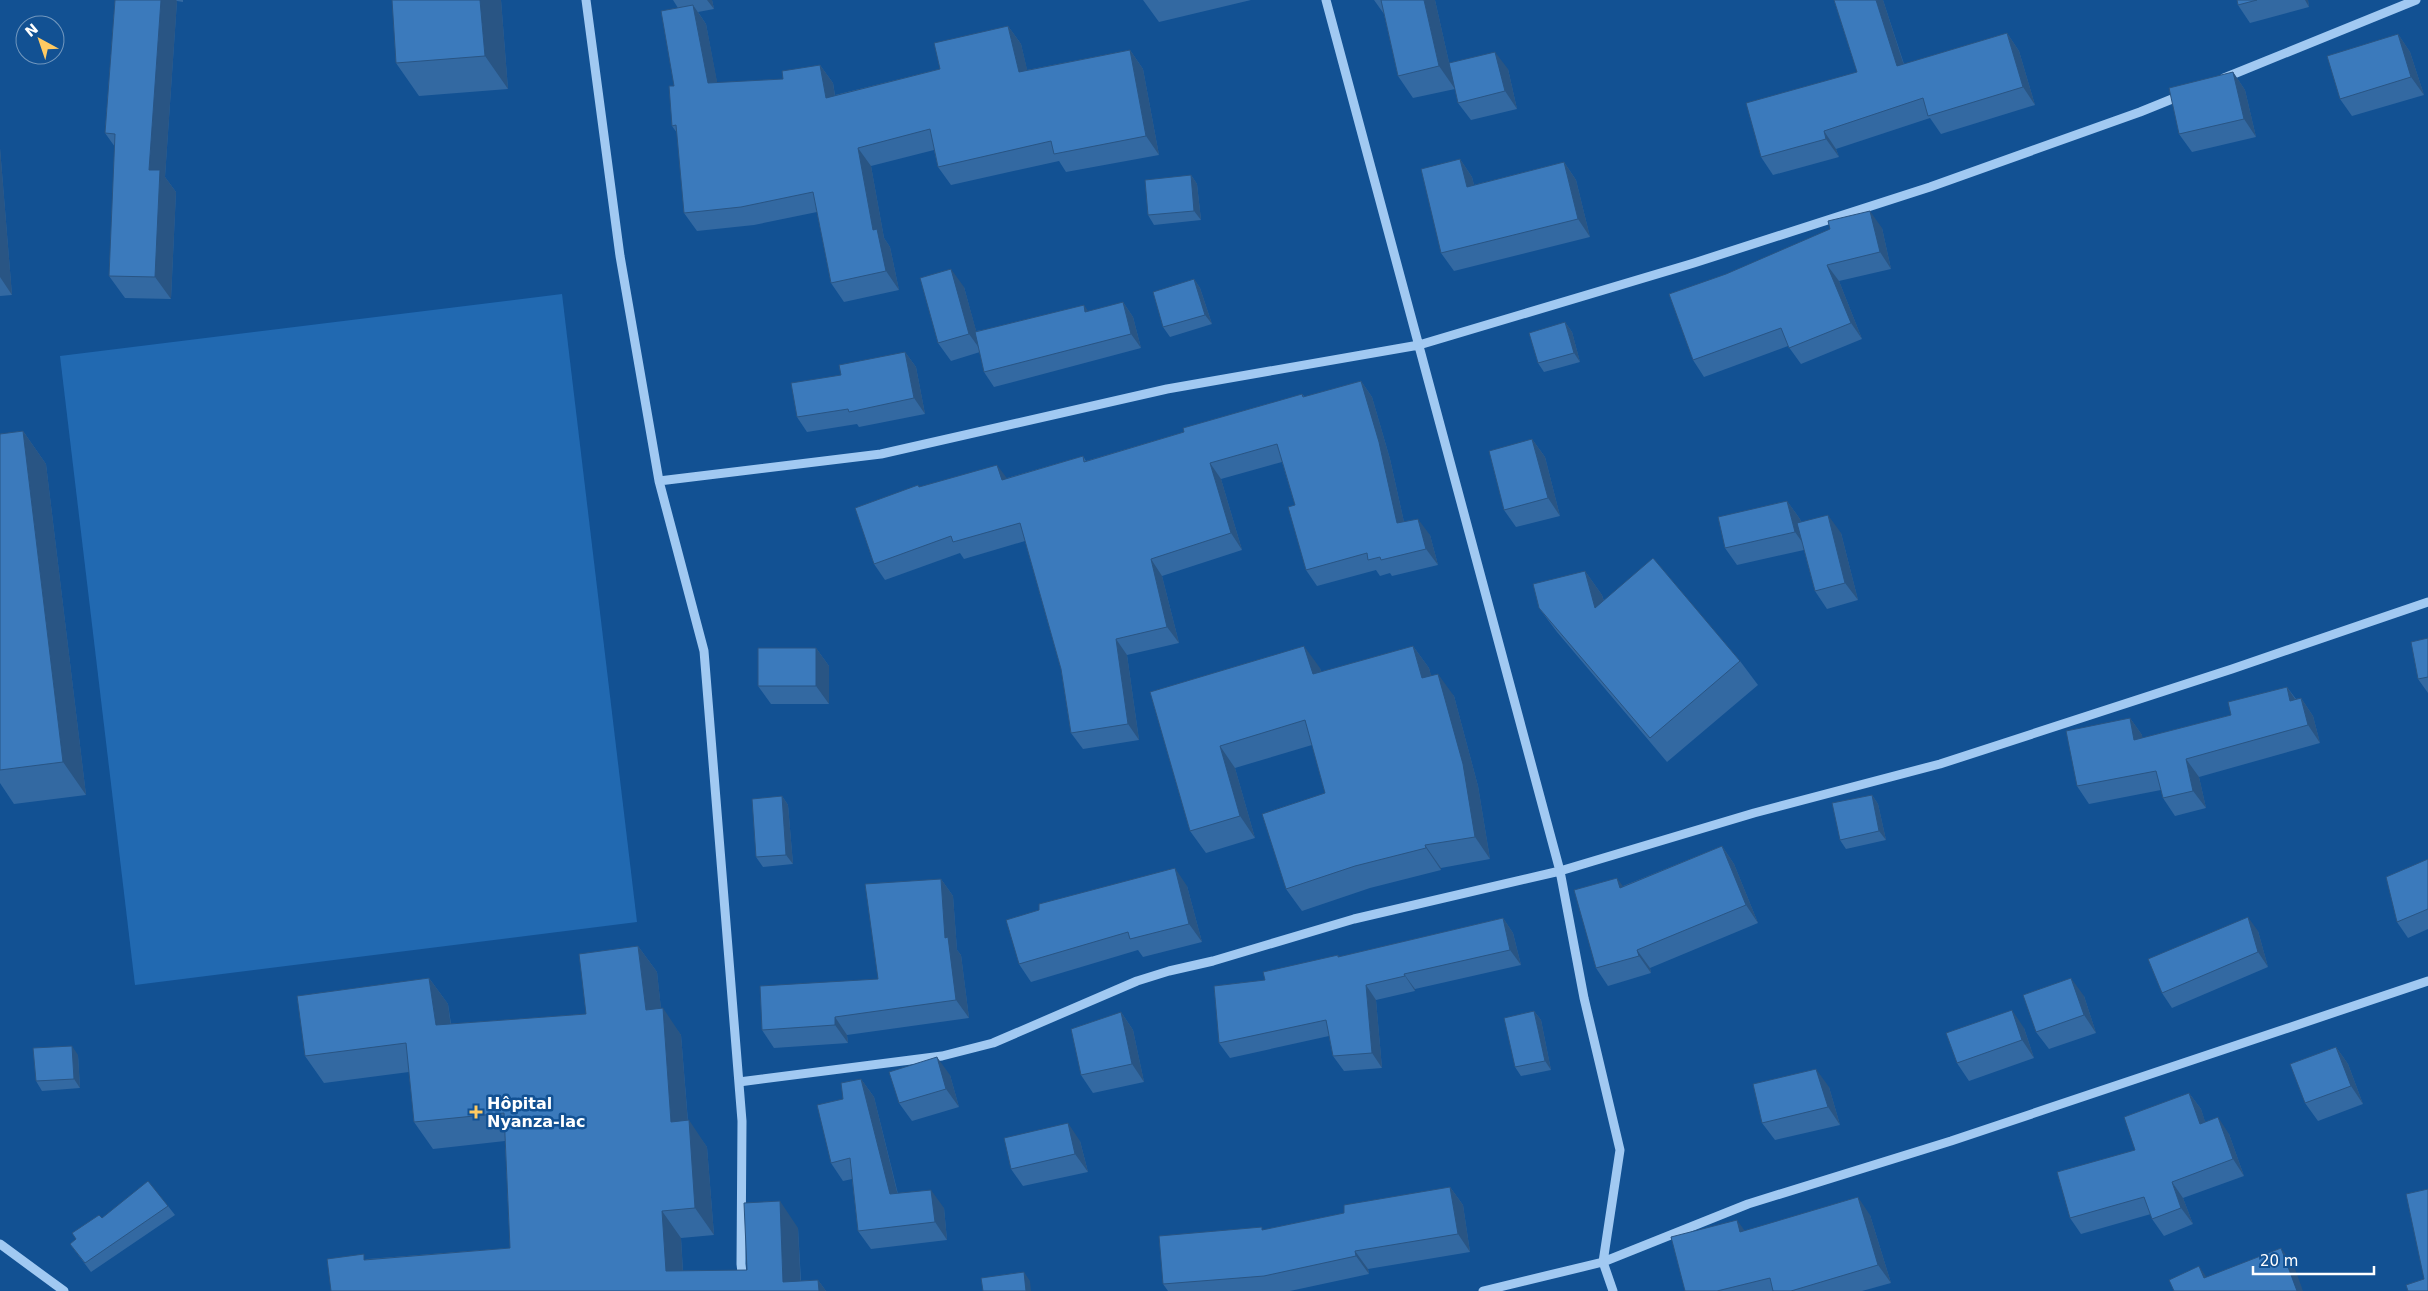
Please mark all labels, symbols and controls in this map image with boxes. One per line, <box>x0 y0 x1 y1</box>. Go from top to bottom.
north arrow <box>15 15 65 65</box>
text: N <box>22 20 41 40</box>
place label: Hôpital Nyanza-lac <box>487 1094 586 1131</box>
marker: Hôpital Nyanza-lac <box>469 1105 483 1119</box>
scale bar <box>2253 1244 2374 1276</box>
text: 20 m <box>2260 1252 2298 1270</box>

